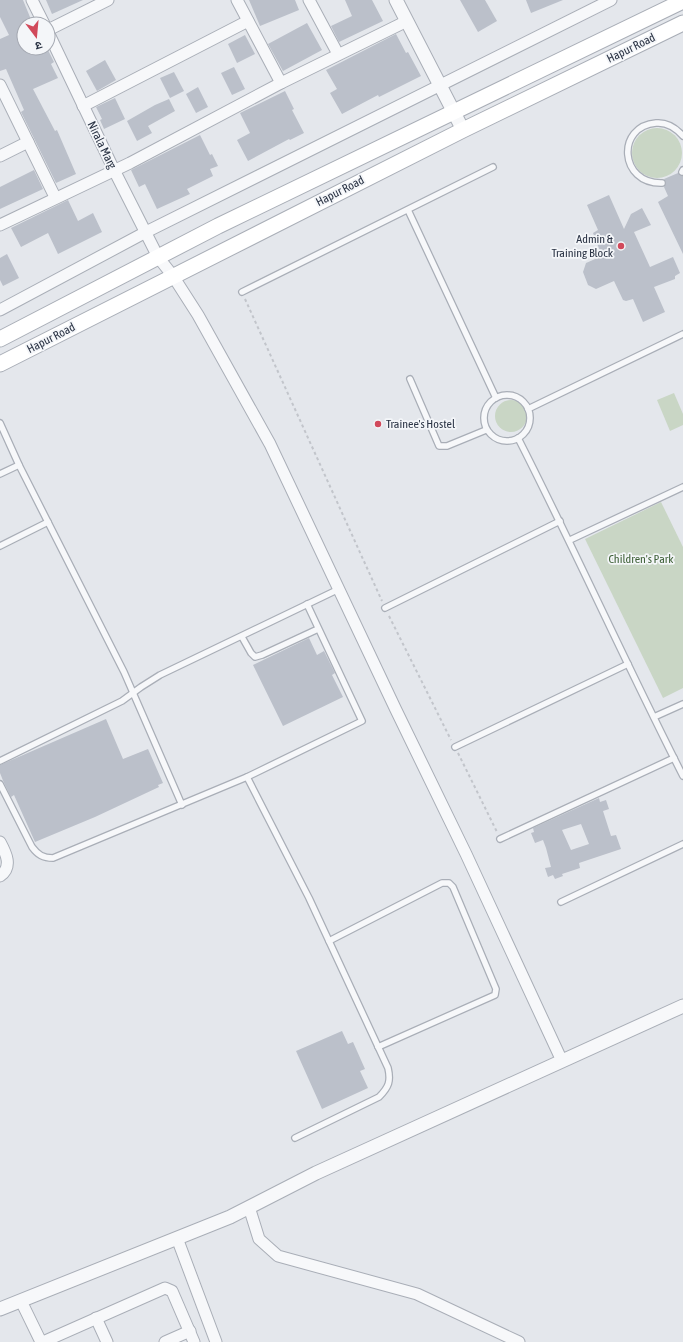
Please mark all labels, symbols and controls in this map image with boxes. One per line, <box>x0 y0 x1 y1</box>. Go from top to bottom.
north arrow <box>16 16 56 56</box>
street label: Hapur Road <box>604 30 658 66</box>
text: उ <box>33 39 44 52</box>
street label: Nirala Marg <box>85 119 120 172</box>
street label: Hapur Road <box>314 173 366 209</box>
place label: Admin & Training Block <box>551 232 614 260</box>
marker: Admin & Training Block <box>616 241 626 251</box>
street label: Hapur Road <box>25 320 77 356</box>
place label: Trainee's Hostel <box>386 417 456 431</box>
marker: Trainee's Hostel <box>373 419 383 429</box>
park label: Children's Park <box>608 552 674 566</box>

